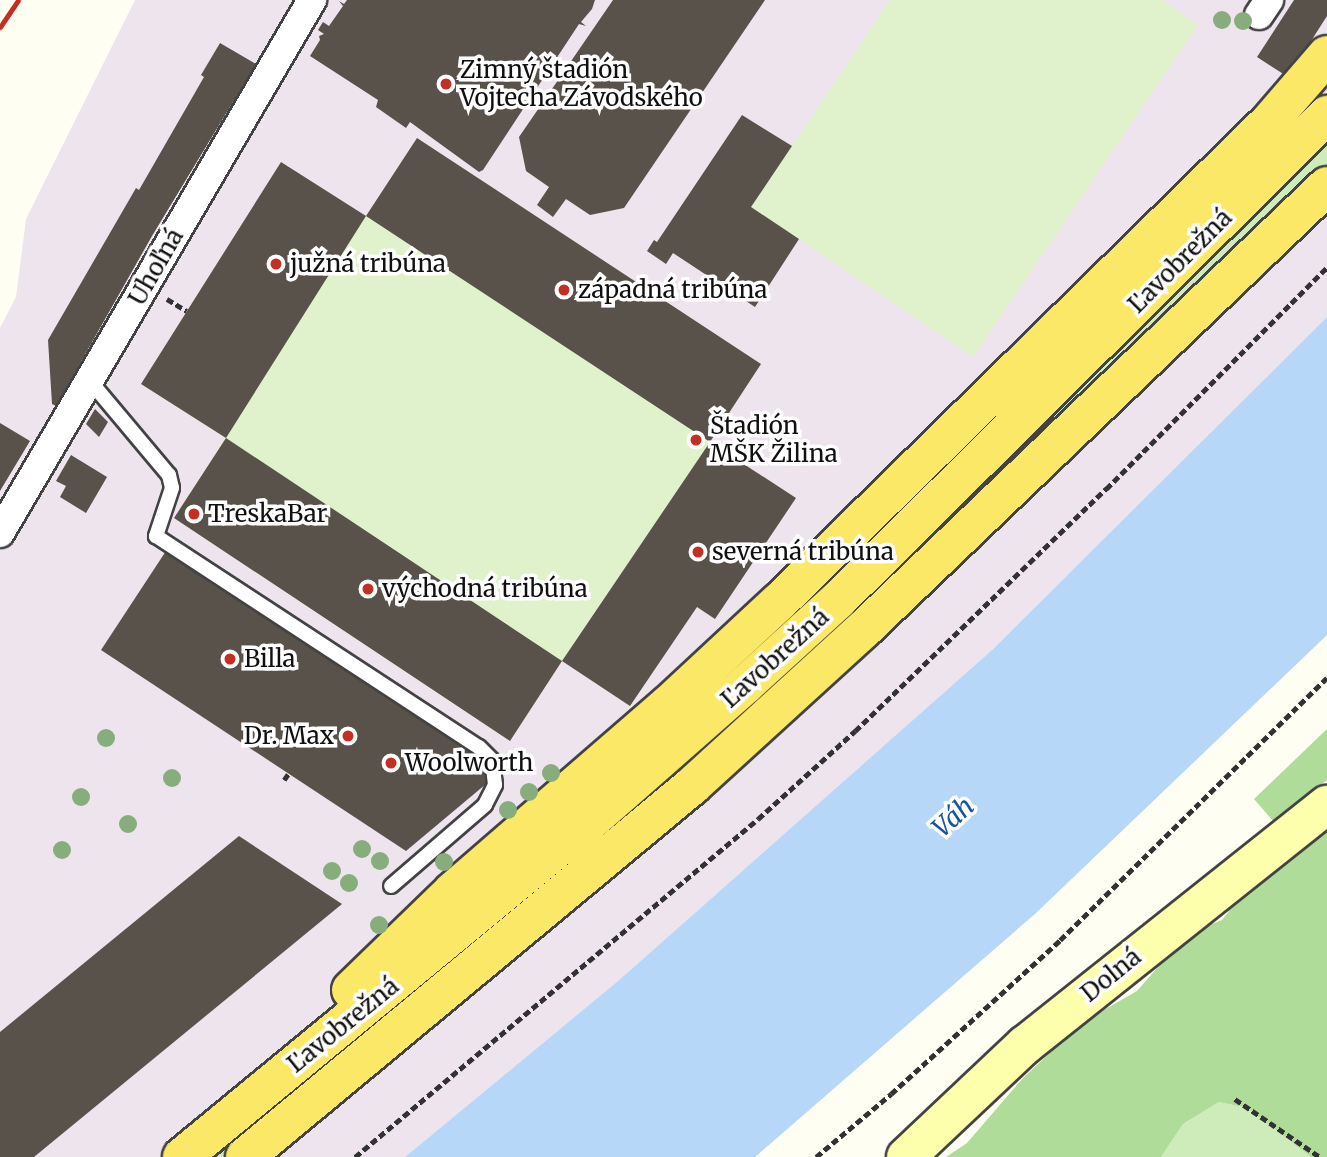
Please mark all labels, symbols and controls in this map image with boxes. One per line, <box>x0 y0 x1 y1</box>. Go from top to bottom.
place label: Zimný štadión Vojtecha Závodského <box>460 56 703 112</box>
marker: Zimný štadión Vojtecha Závodského <box>438 76 454 92</box>
street label: Ľavobrežná <box>1122 203 1238 319</box>
street label: Uhoľná <box>123 224 189 310</box>
place label: južná tribúna <box>290 250 446 278</box>
marker: južná tribúna <box>268 256 284 272</box>
place label: západná tribúna <box>578 276 767 304</box>
marker: západná tribúna <box>556 282 572 298</box>
place label: Štadión MŠK Žilina <box>710 412 838 468</box>
marker: Štadión MŠK Žilina <box>688 432 704 448</box>
place label: TreskaBar <box>208 500 327 528</box>
marker: TreskaBar <box>186 506 202 522</box>
place label: severná tribúna <box>712 538 894 566</box>
marker: severná tribúna <box>690 544 706 560</box>
place label: východná tribúna <box>382 575 588 603</box>
marker: východná tribúna <box>360 581 376 597</box>
street label: Ľavobrežná <box>715 602 835 714</box>
place label: Billa <box>244 645 295 673</box>
marker: Billa <box>222 651 238 667</box>
place label: Dr. Max <box>244 722 334 750</box>
marker: Dr. Max <box>340 728 356 744</box>
place label: Woolworth <box>405 749 533 777</box>
marker: Woolworth <box>383 755 399 771</box>
water label: Váh <box>926 790 980 844</box>
street label: Dolná <box>1075 942 1147 1008</box>
street label: Ľavobrežná <box>282 971 404 1079</box>

